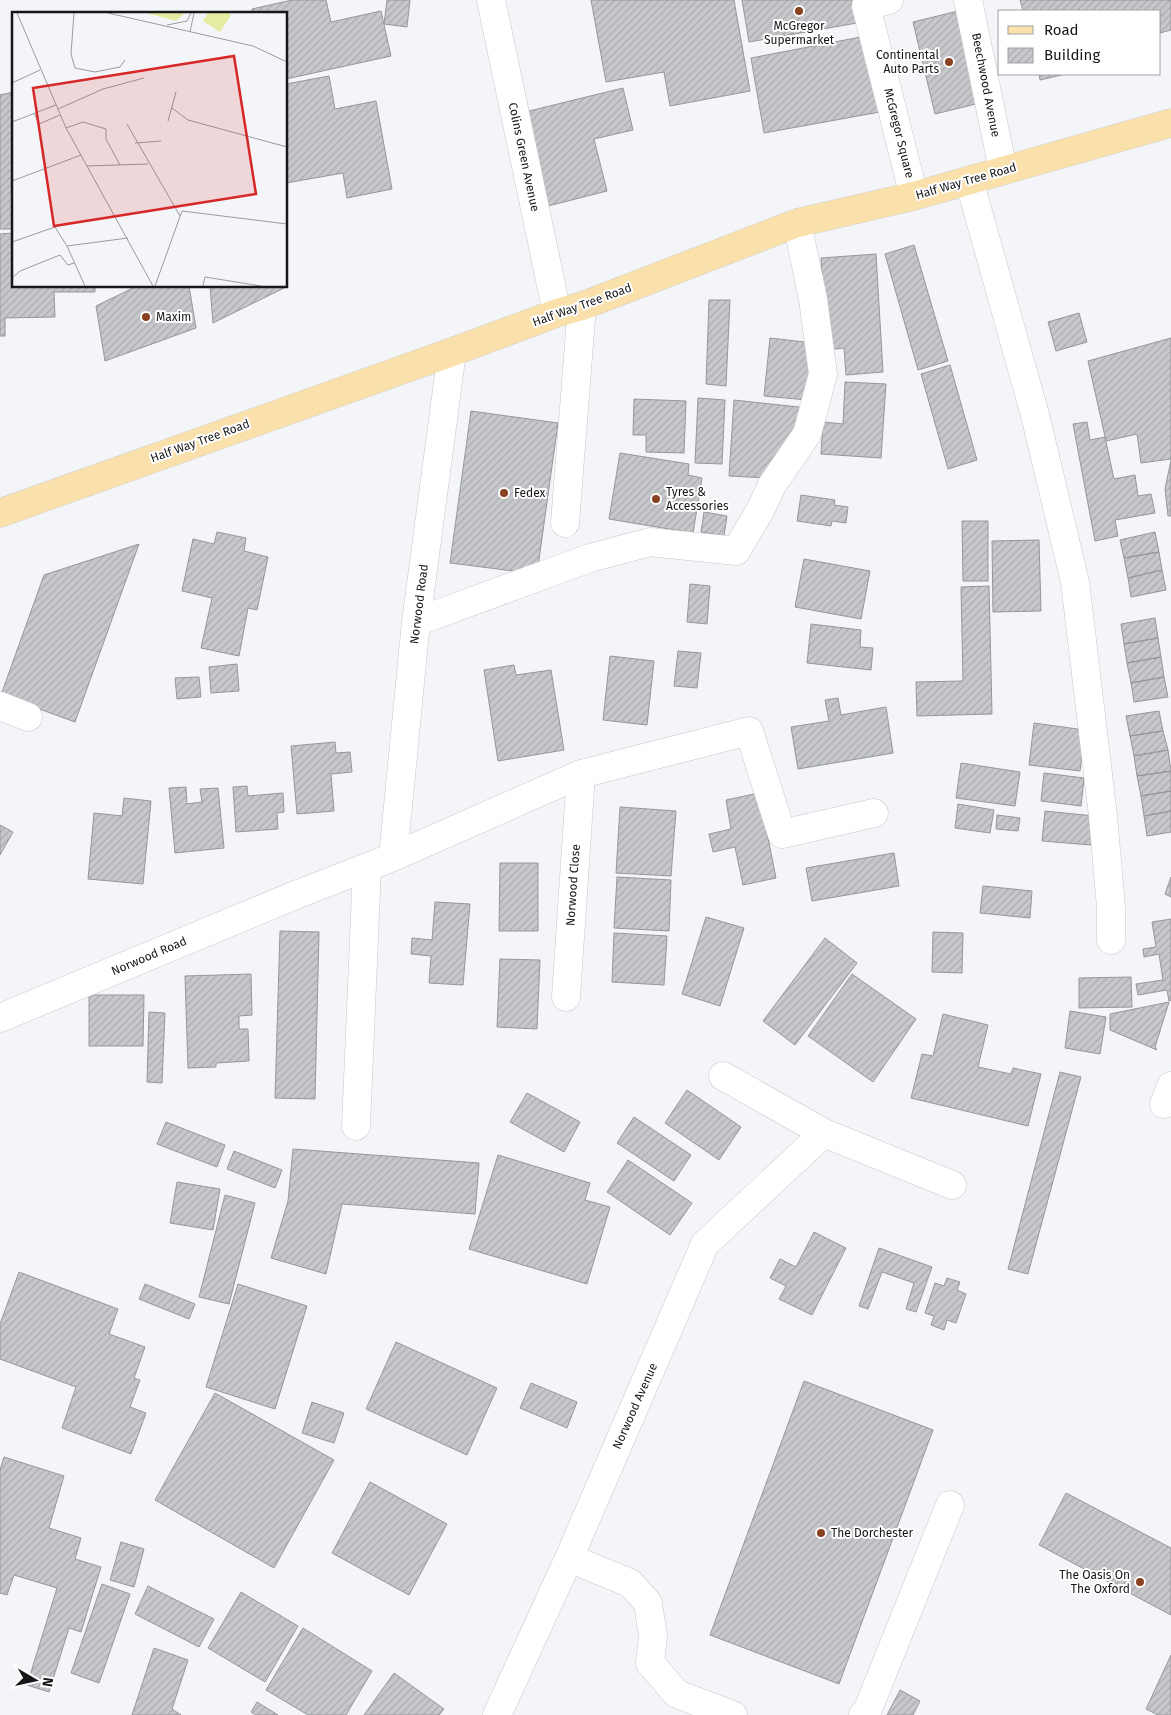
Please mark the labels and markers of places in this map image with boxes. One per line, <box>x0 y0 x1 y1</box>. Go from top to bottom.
marker: McGregor Supermarket <box>793 5 805 17</box>
place label: McGregor Supermarket <box>764 19 835 47</box>
place label: Continental Auto Parts <box>876 48 939 76</box>
marker: Continental Auto Parts <box>943 56 955 68</box>
place label: Maxim <box>156 310 191 324</box>
marker: Maxim <box>140 311 152 323</box>
place label: Tyres & Accessories <box>666 485 729 513</box>
place label: Fedex <box>514 486 546 500</box>
marker: Fedex <box>498 487 510 499</box>
marker: Tyres & Accessories <box>650 493 662 505</box>
place label: The Dorchester <box>831 1526 914 1540</box>
marker: The Dorchester <box>815 1527 827 1539</box>
place label: The Oasis On The Oxford <box>1059 1568 1130 1596</box>
marker: The Oasis On The Oxford <box>1134 1576 1146 1588</box>

